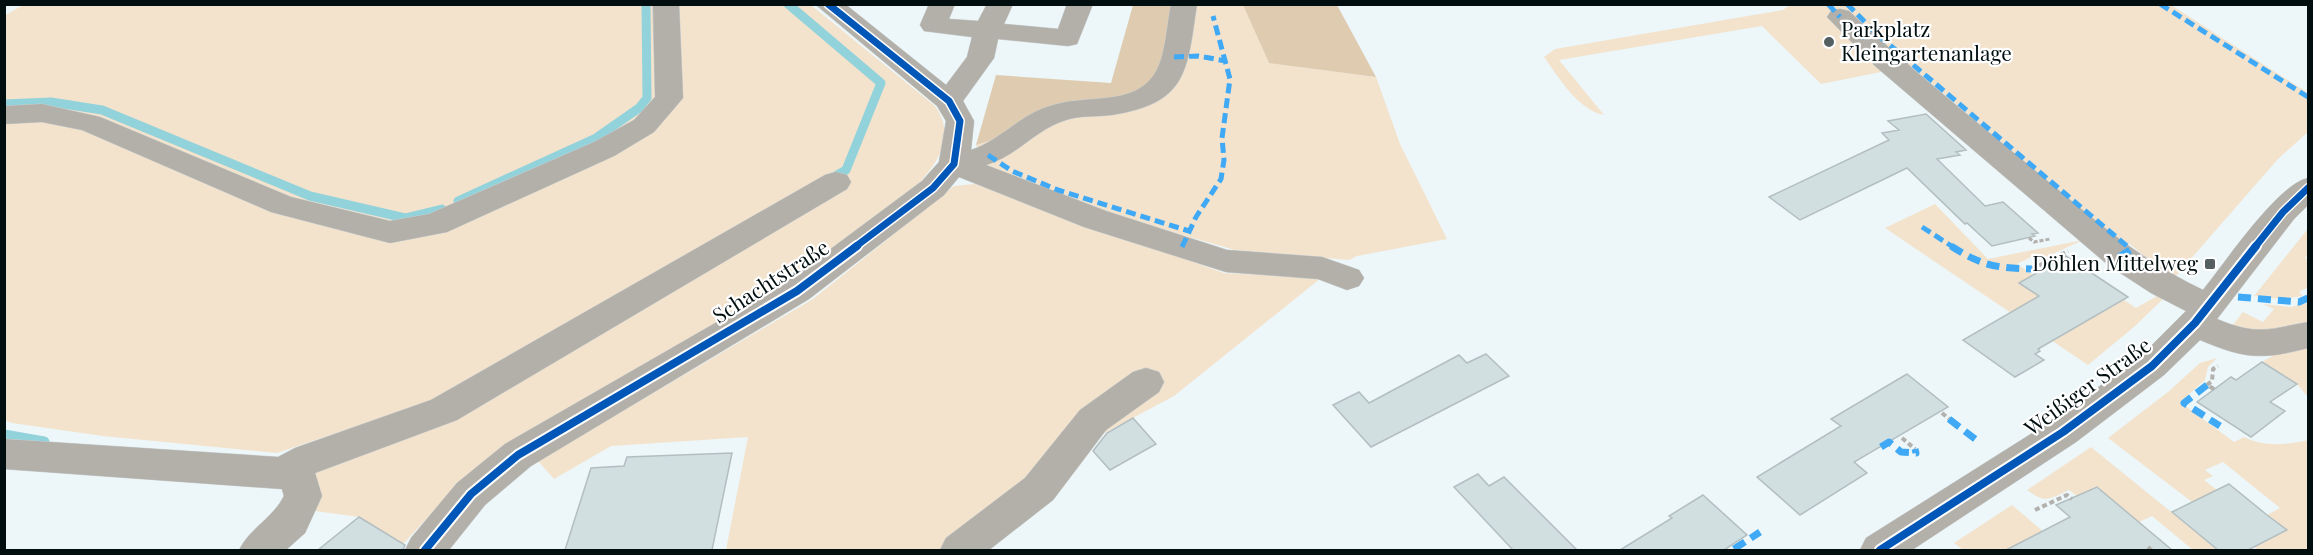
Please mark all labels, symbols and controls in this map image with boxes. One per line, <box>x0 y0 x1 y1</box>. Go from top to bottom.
place label: Parkplatz Kleingartenanlage <box>1841 14 2012 66</box>
marker: Parkplatz Kleingartenanlage <box>1822 35 1836 49</box>
street label: Schachtstraße <box>706 232 834 329</box>
place label: Döhlen Mittelweg <box>2032 248 2198 276</box>
marker: Döhlen Mittelweg <box>2203 257 2217 271</box>
street label: Weißiger Straße <box>2017 330 2156 441</box>

